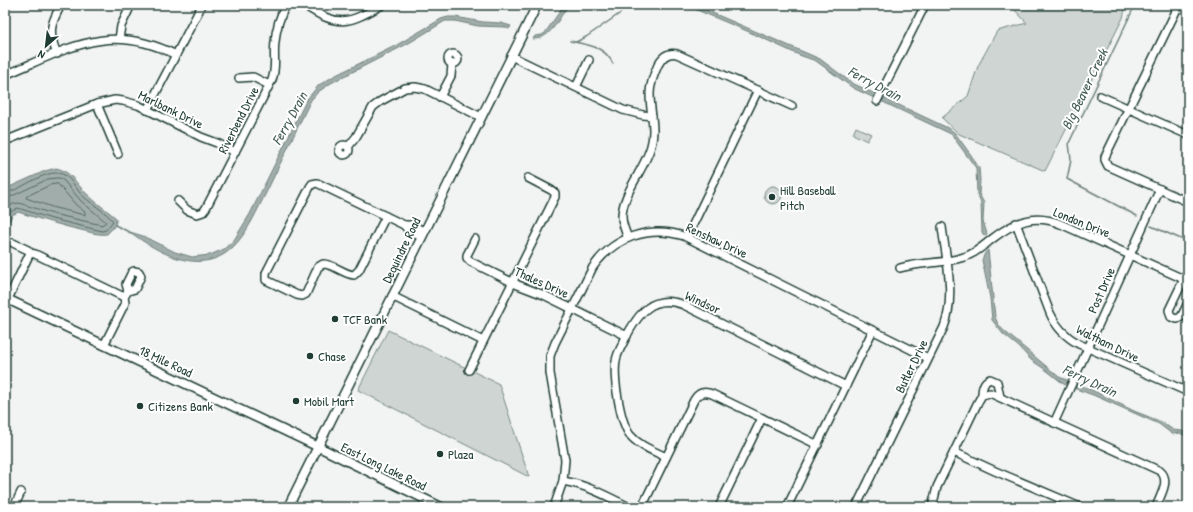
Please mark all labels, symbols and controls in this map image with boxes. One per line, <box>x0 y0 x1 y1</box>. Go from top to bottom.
north arrow <box>26 26 66 66</box>
water label: Big Beaver Creek <box>1056 44 1113 133</box>
text: N <box>35 47 47 62</box>
water label: Ferry Drain <box>845 61 906 107</box>
street label: Riverbend Drive <box>213 83 263 157</box>
street label: Marlbank Drive <box>135 85 207 133</box>
water label: Ferry Drain <box>267 87 313 148</box>
place label: Hill Baseball Pitch <box>780 181 836 214</box>
marker: Hill Baseball Pitch <box>767 192 777 202</box>
street label: London Drive <box>1051 202 1113 242</box>
street label: Dequindre Road <box>377 214 425 286</box>
street label: Renshaw Drive <box>683 218 751 262</box>
street label: Thales Drive <box>512 262 572 302</box>
street label: Post Drive <box>1083 264 1119 316</box>
street label: Windsor <box>682 286 724 318</box>
place label: TCF Bank <box>343 310 388 328</box>
marker: TCF Bank <box>330 314 340 324</box>
street label: Waltham Drive <box>1074 320 1142 366</box>
street label: Butler Drive <box>890 336 932 396</box>
street label: 18 Mile Road <box>136 341 196 381</box>
place label: Chase <box>318 347 346 365</box>
marker: Chase <box>305 351 315 361</box>
water label: Ferry Drain <box>1059 359 1122 402</box>
place label: Mobil Mart <box>304 392 355 410</box>
marker: Mobil Mart <box>291 396 301 406</box>
place label: Citizens Bank <box>148 397 214 415</box>
marker: Citizens Bank <box>135 401 145 411</box>
street label: East Long Lake Road <box>338 438 430 494</box>
place label: Plaza <box>448 445 473 463</box>
marker: Plaza <box>435 449 445 459</box>

